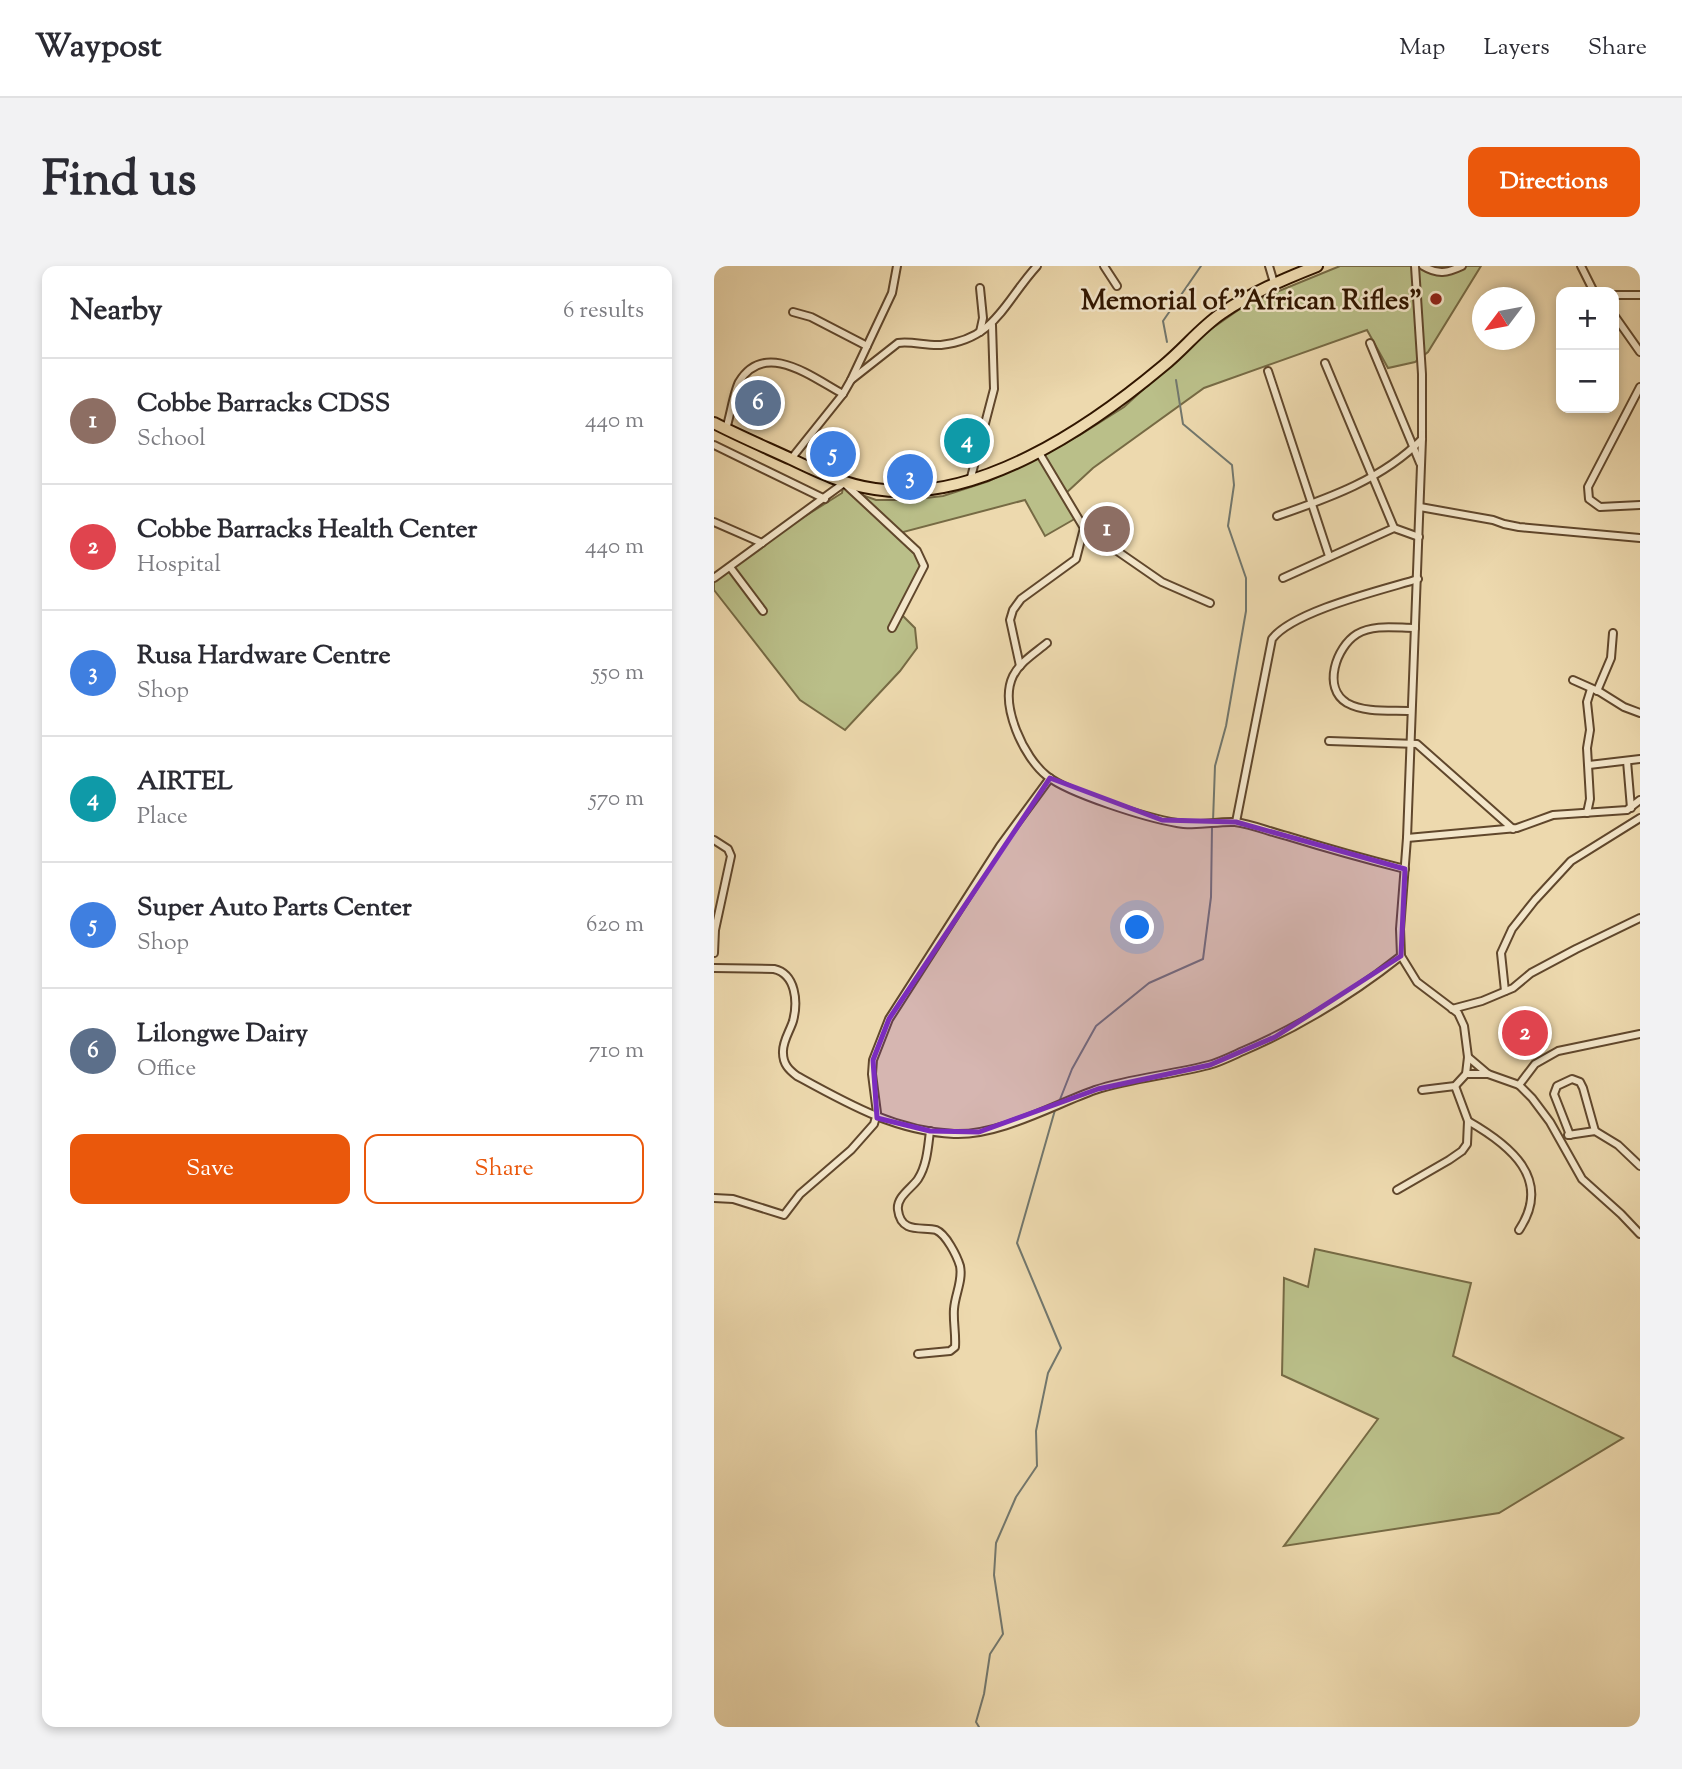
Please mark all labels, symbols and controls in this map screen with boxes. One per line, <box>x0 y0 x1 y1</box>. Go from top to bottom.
text: Waypost <box>35 24 162 72</box>
text: Map <box>1399 31 1445 65</box>
text: Layers <box>1483 31 1550 65</box>
text: Share <box>1588 31 1647 65</box>
text: Find us <box>42 147 196 217</box>
button: Directions <box>1468 147 1640 217</box>
place label: Memorial of "African Rifles" <box>1081 282 1422 322</box>
north arrow <box>1472 287 1535 350</box>
map controls <box>1556 287 1619 413</box>
button: + <box>1556 287 1619 350</box>
text: Nearby <box>70 290 162 333</box>
marker: Memorial of "African Rifles" <box>1428 291 1444 307</box>
text: 6 results <box>563 295 644 328</box>
button: − <box>1556 350 1619 413</box>
pin: 6 <box>735 377 781 429</box>
text: Cobbe Barracks CDSS <box>137 386 390 423</box>
text: 1 <box>89 405 97 438</box>
text: 440 m <box>585 405 644 438</box>
pin: 4 <box>944 415 990 467</box>
text: School <box>137 423 206 456</box>
pin: 5 <box>810 428 856 480</box>
pin: 3 <box>887 451 933 503</box>
pin: 1 <box>1084 503 1130 555</box>
text: Cobbe Barracks Health Center <box>137 512 477 549</box>
text: 2 <box>88 531 98 564</box>
text: 440 m <box>585 531 644 564</box>
text: Hospital <box>137 549 221 582</box>
text: Rusa Hardware Centre <box>137 638 391 675</box>
text: 3 <box>88 657 98 690</box>
text: 550 m <box>592 657 644 690</box>
text: Shop <box>137 675 189 708</box>
text: AIRTEL <box>137 764 233 801</box>
text: 4 <box>87 783 99 816</box>
text: 570 m <box>589 783 644 816</box>
text: Place <box>137 801 188 834</box>
text: Super Auto Parts Center <box>137 890 412 927</box>
text: 5 <box>89 909 97 942</box>
text: 620 m <box>586 909 644 942</box>
your location <box>1120 910 1154 944</box>
text: Shop <box>137 927 189 960</box>
pin: 2 <box>1502 1007 1548 1059</box>
text: Lilongwe Dairy <box>137 1016 308 1053</box>
text: 6 <box>87 1035 99 1068</box>
text: 710 m <box>589 1035 644 1068</box>
text: Office <box>137 1053 196 1086</box>
button: Save <box>70 1134 350 1204</box>
button: Share <box>364 1134 644 1204</box>

